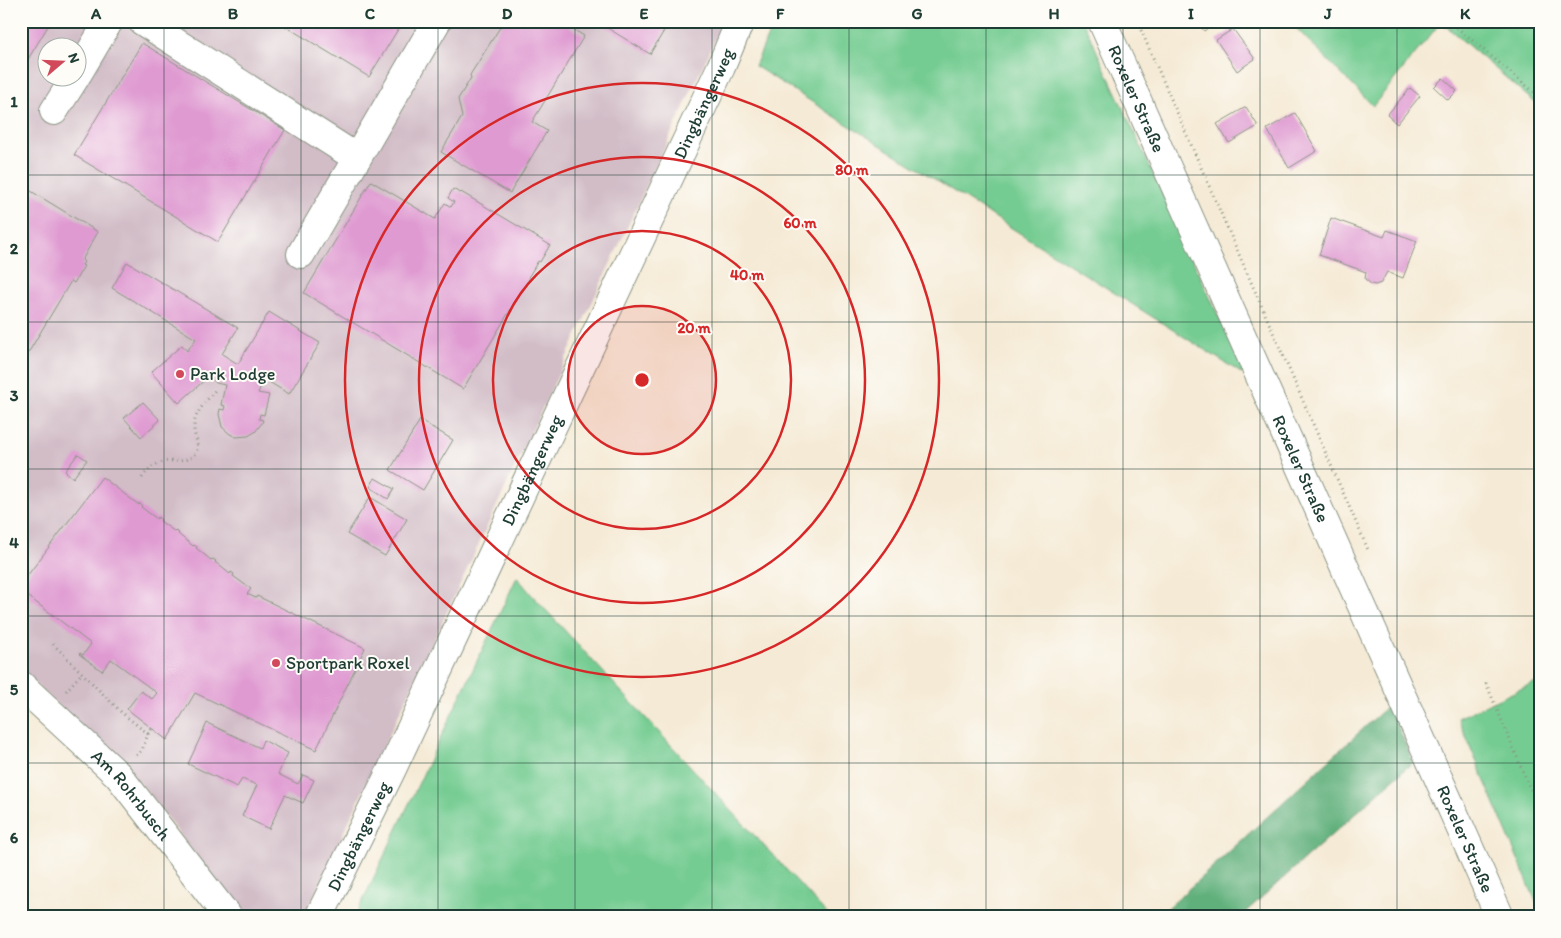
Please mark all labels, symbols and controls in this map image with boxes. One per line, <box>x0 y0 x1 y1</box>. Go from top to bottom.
text: A <box>90 4 102 23</box>
text: B <box>228 4 239 23</box>
text: C <box>365 4 376 23</box>
text: D <box>502 4 513 23</box>
text: E <box>640 4 649 23</box>
text: F <box>776 4 785 23</box>
text: G <box>911 4 923 23</box>
text: H <box>1048 4 1060 23</box>
text: I <box>1188 4 1194 23</box>
text: J <box>1323 4 1332 23</box>
text: K <box>1460 4 1471 23</box>
north arrow <box>38 38 88 88</box>
street label: Roxeler Straße <box>1103 42 1170 156</box>
street label: Dingbängerweg <box>669 44 739 162</box>
text: N <box>64 51 83 65</box>
text: 1 <box>10 92 18 111</box>
text: 80 m <box>835 161 869 179</box>
text: 60 m <box>783 214 817 232</box>
text: 2 <box>10 239 19 258</box>
text: 40 m <box>730 266 765 284</box>
text: 20 m <box>677 319 711 337</box>
place label: Park Lodge <box>190 363 275 385</box>
marker: Park Lodge <box>174 368 186 380</box>
centre of rings <box>633 371 651 389</box>
text: 3 <box>10 386 19 405</box>
street label: Dingbängerweg <box>497 411 568 529</box>
street label: Roxeler Straße <box>1267 412 1334 526</box>
text: 4 <box>9 533 19 552</box>
place label: Sportpark Roxel <box>286 652 410 674</box>
marker: Sportpark Roxel <box>270 657 282 669</box>
text: 5 <box>10 680 19 699</box>
street label: Am Rohrbusch <box>87 745 176 845</box>
street label: Dingbängerweg <box>322 777 396 895</box>
street label: Roxeler Straße <box>1432 782 1499 896</box>
text: 6 <box>10 828 19 847</box>

